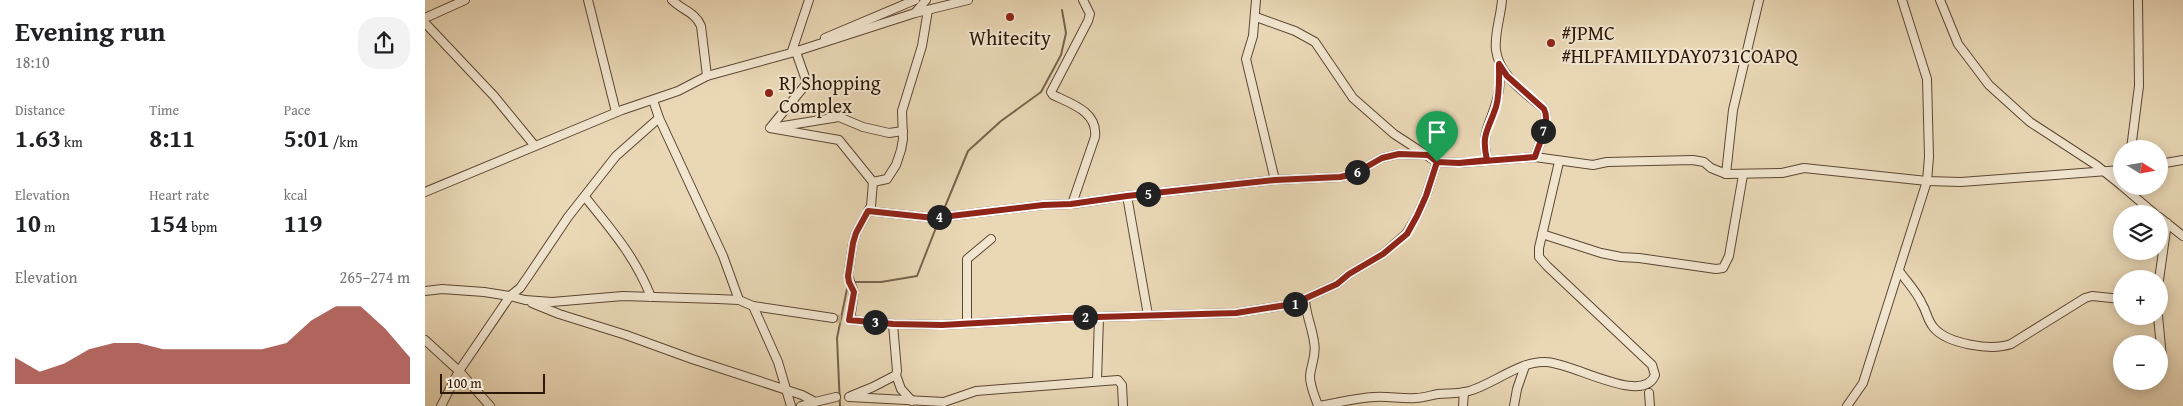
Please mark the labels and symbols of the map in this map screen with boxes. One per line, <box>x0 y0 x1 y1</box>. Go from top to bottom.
marker: Whitecity <box>1004 11 1016 23</box>
place label: #JPMC #HLPFAMILYDAY0731COAPQ <box>1561 18 1799 70</box>
place label: Whitecity <box>969 23 1051 52</box>
marker: #JPMC #HLPFAMILYDAY0731COAPQ <box>1545 37 1557 49</box>
place label: RJ Shopping Complex <box>779 68 881 120</box>
marker: RJ Shopping Complex <box>763 87 775 99</box>
pin <box>1416 111 1458 162</box>
pin: 7 <box>1531 118 1555 144</box>
north arrow <box>2113 140 2167 195</box>
pin: 6 <box>1345 160 1369 184</box>
pin: 5 <box>1135 182 1161 206</box>
pin: 4 <box>927 204 951 230</box>
pin: 1 <box>1283 292 1307 316</box>
pin: 2 <box>1073 304 1097 330</box>
pin: 3 <box>863 310 887 334</box>
scale bar <box>440 371 545 394</box>

